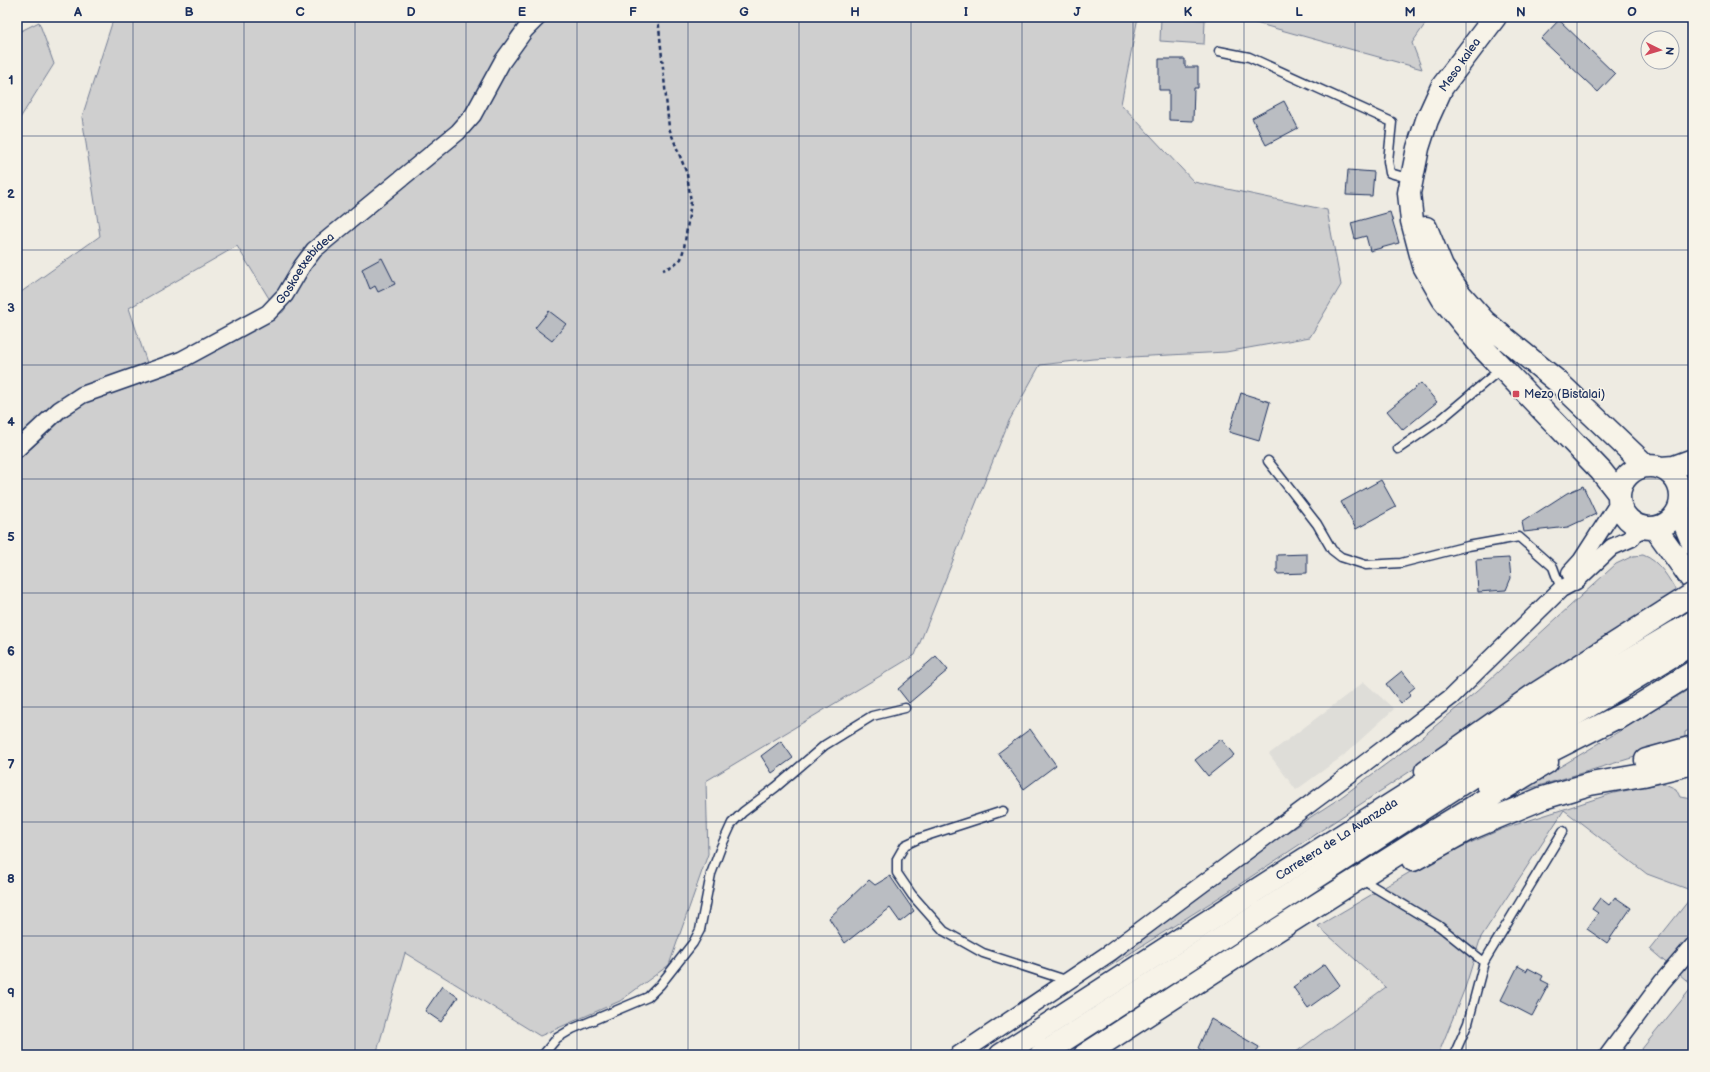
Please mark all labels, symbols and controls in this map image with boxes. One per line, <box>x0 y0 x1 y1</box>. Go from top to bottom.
text: A <box>73 4 82 20</box>
text: B <box>184 4 194 20</box>
text: C <box>295 4 305 20</box>
text: D <box>406 4 416 20</box>
text: E <box>518 4 527 20</box>
text: F <box>629 4 637 20</box>
text: G <box>739 4 749 20</box>
text: H <box>850 4 860 20</box>
text: I <box>964 4 968 20</box>
text: J <box>1073 4 1081 20</box>
text: K <box>1184 4 1193 20</box>
text: L <box>1295 4 1303 20</box>
text: M <box>1404 4 1416 20</box>
text: N <box>1516 4 1526 20</box>
text: O <box>1627 4 1637 20</box>
north arrow <box>1640 30 1680 70</box>
street label: Meso kalea <box>1436 35 1484 95</box>
text: N <box>1663 46 1676 56</box>
text: 1 <box>8 72 14 88</box>
text: 2 <box>7 186 15 202</box>
street label: Goskoetxebidea <box>272 229 337 308</box>
text: 3 <box>7 300 15 316</box>
place label: Mezo (Bistalai) <box>1524 387 1605 402</box>
marker: Mezo (Bistalai) <box>1511 389 1521 399</box>
text: 4 <box>7 414 15 430</box>
text: 5 <box>7 529 15 545</box>
text: 6 <box>7 643 15 659</box>
text: 7 <box>7 757 15 773</box>
street label: Carretera de La Avanzada <box>1273 795 1401 883</box>
text: 8 <box>7 871 15 887</box>
text: 9 <box>7 985 15 1001</box>

